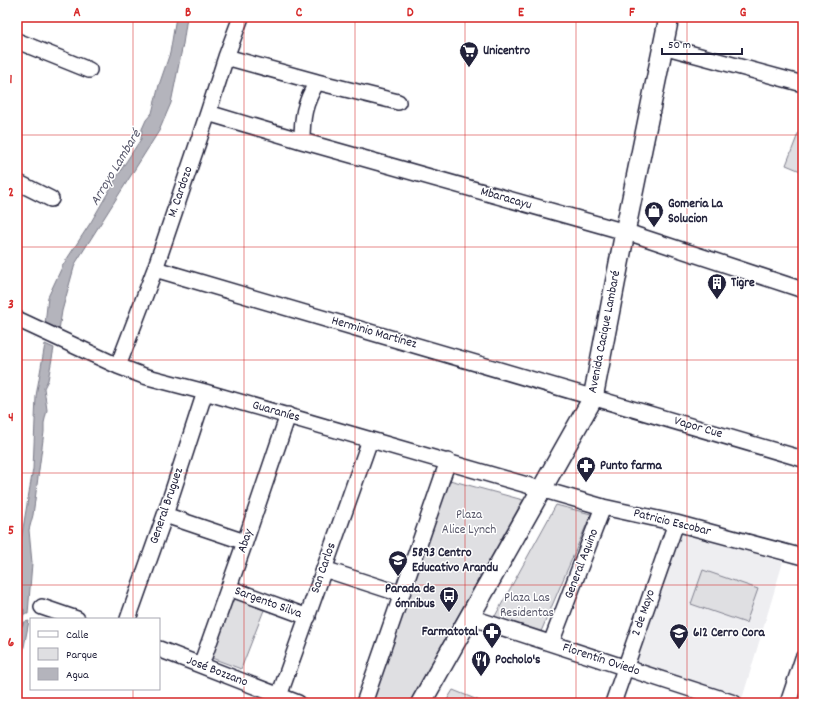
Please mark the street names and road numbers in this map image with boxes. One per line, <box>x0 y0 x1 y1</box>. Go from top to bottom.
street label: M. Cardozo <box>163 164 199 220</box>
street label: Mbaracayu <box>478 183 534 215</box>
street label: Avenida Cacique Lambaré <box>584 269 626 395</box>
street label: Herminio Martínez <box>329 312 419 354</box>
street label: Guaraníes <box>250 396 302 428</box>
street label: Vapor Cue <box>672 412 725 444</box>
street label: General Bruguez <box>145 465 189 547</box>
street label: Patricio Escobar <box>631 504 713 542</box>
street label: Abay <box>233 526 259 555</box>
street label: General Aquino <box>560 526 604 602</box>
street label: San Carlos <box>306 540 342 596</box>
street label: Sargento Silva <box>232 582 305 624</box>
street label: 2 de Mayo <box>627 587 661 639</box>
street label: Florentín Oviedo <box>560 639 642 682</box>
street label: José Bozzano <box>184 652 251 692</box>

